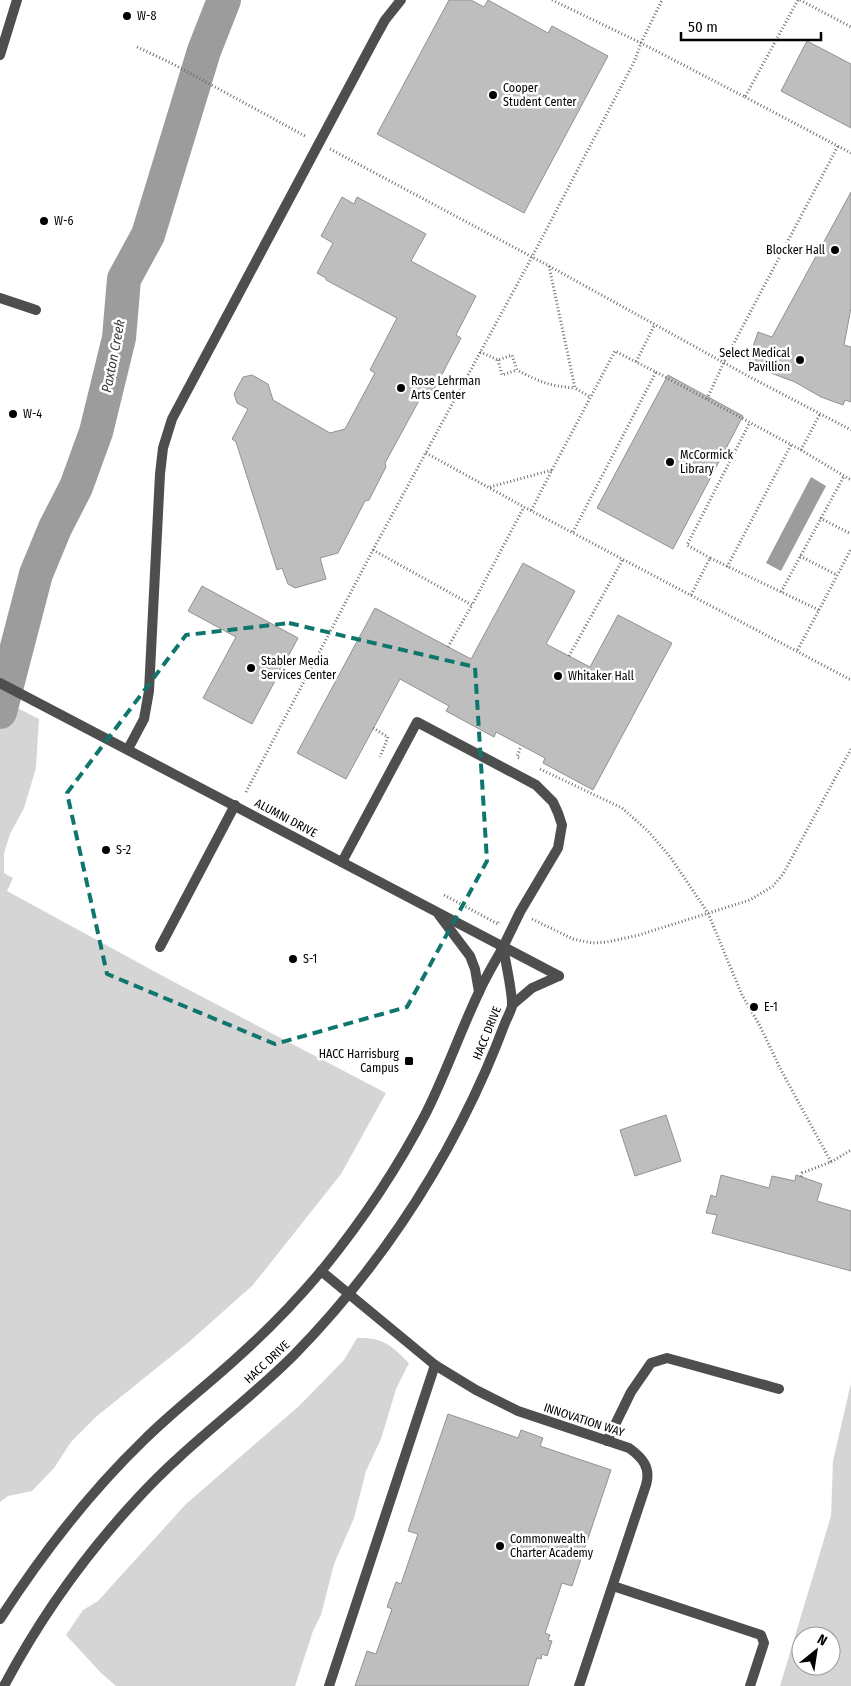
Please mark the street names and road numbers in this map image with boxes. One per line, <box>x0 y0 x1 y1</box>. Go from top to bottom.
street label: ALUMNI DRIVE <box>252 796 320 840</box>
street label: HACC DRIVE <box>470 1004 504 1062</box>
street label: HACC DRIVE <box>242 1337 293 1386</box>
street label: INNOVATION WAY <box>542 1400 626 1440</box>

